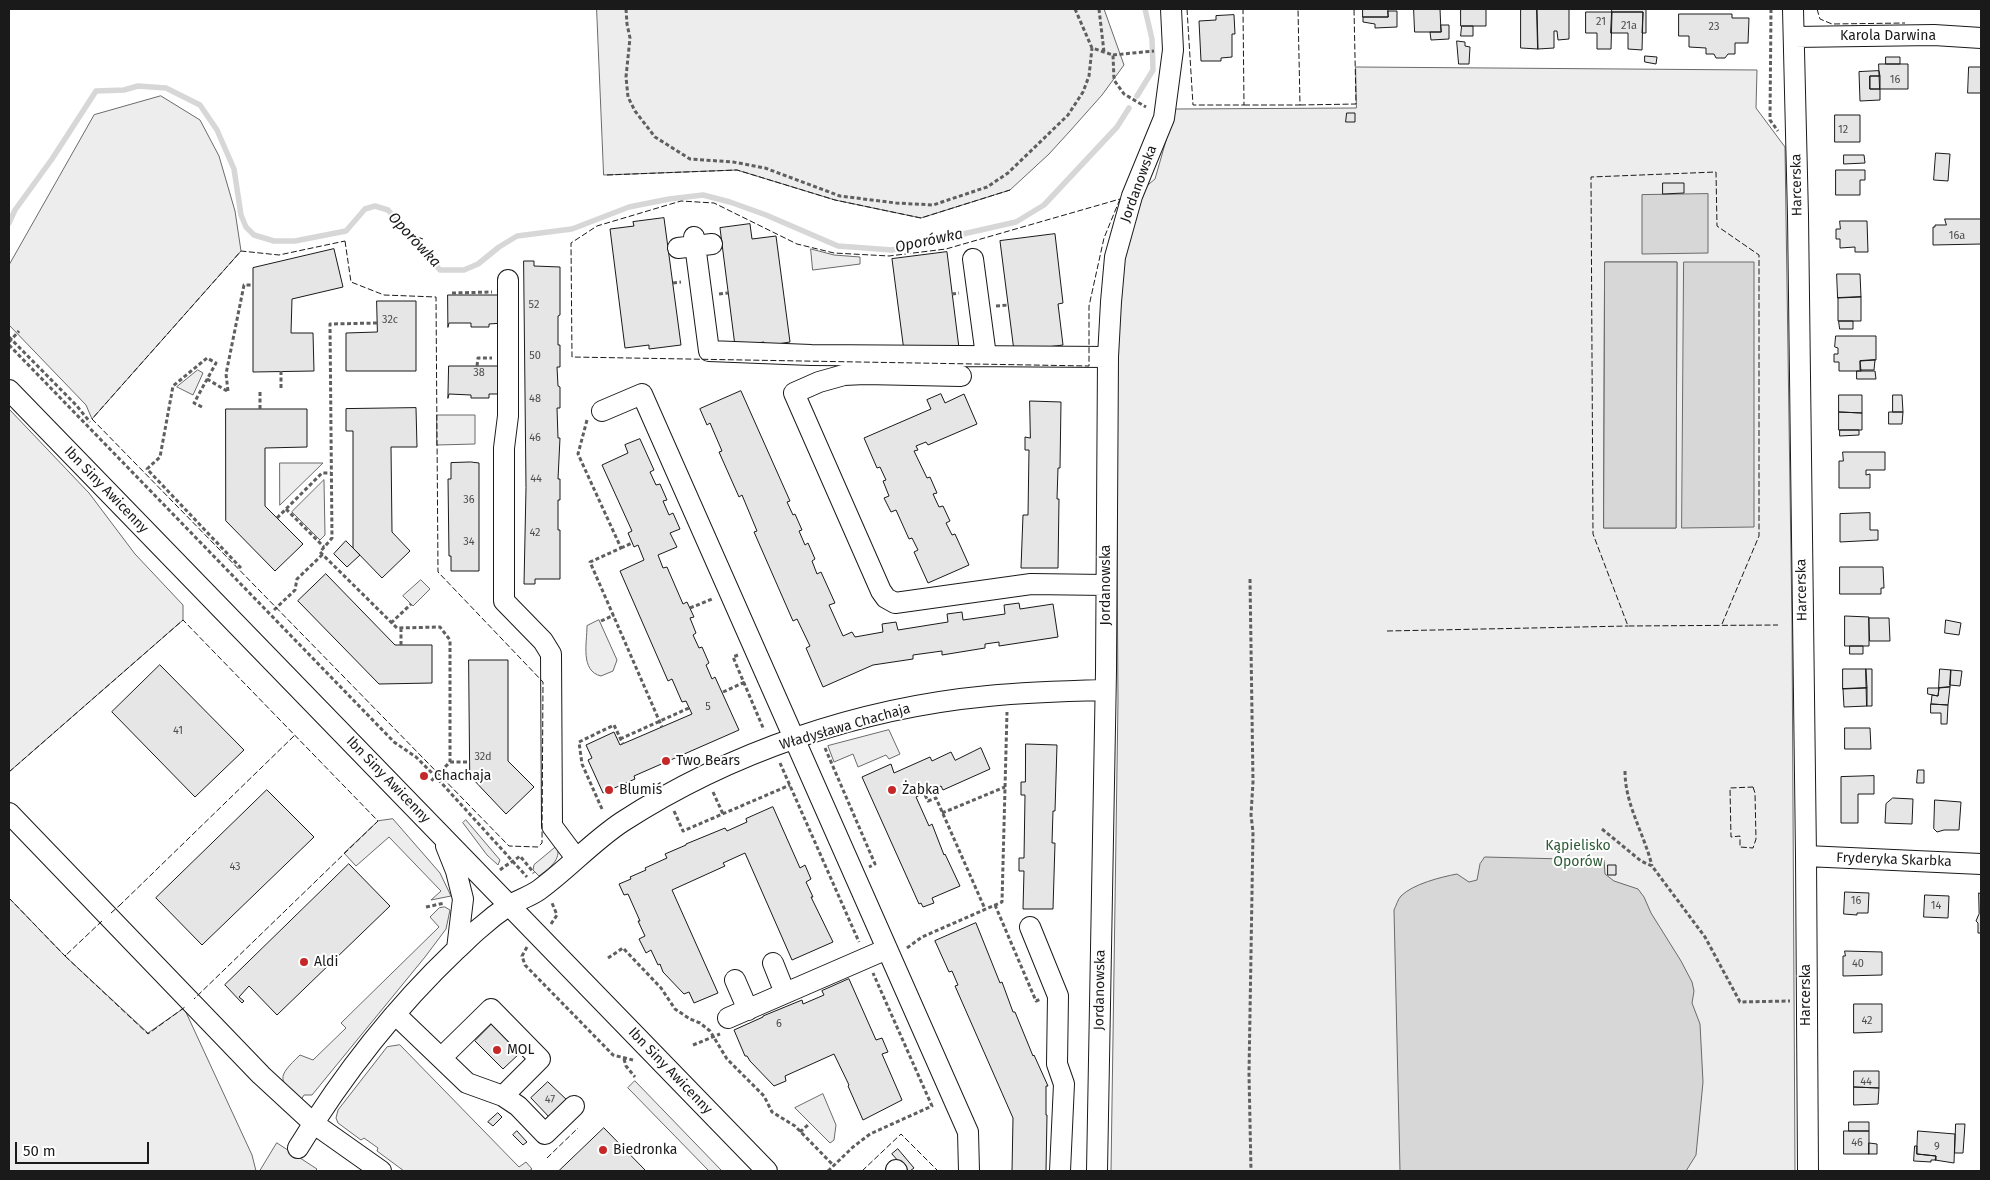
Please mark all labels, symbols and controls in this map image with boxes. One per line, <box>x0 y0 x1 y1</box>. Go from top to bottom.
house number: 21 <box>1596 15 1606 29</box>
house number: 21a <box>1621 19 1637 33</box>
house number: 23 <box>1709 20 1719 34</box>
street label: Karola Darwina <box>1840 28 1936 44</box>
house number: 16 <box>1890 73 1900 87</box>
house number: 12 <box>1838 123 1848 137</box>
street label: Jordanowska <box>1117 143 1161 225</box>
street label: Harcerska <box>1788 154 1806 216</box>
water label: Oporówka <box>384 209 444 271</box>
water label: Oporówka <box>893 225 965 257</box>
house number: 16a <box>1949 229 1965 243</box>
house number: 52 <box>529 298 539 312</box>
house number: 32c <box>382 313 398 327</box>
house number: 50 <box>529 349 541 363</box>
house number: 38 <box>473 366 485 380</box>
house number: 48 <box>529 392 541 406</box>
house number: 46 <box>529 431 541 445</box>
street label: Ibn Siny Awicenny <box>60 443 152 537</box>
house number: 44 <box>530 472 542 486</box>
house number: 36 <box>463 493 475 507</box>
house number: 42 <box>529 526 541 540</box>
house number: 34 <box>463 535 475 549</box>
street label: Jordanowska <box>1098 545 1114 625</box>
street label: Harcerska <box>1793 559 1811 621</box>
house number: 5 <box>705 700 711 714</box>
street label: Władysława Chachaja <box>778 700 912 754</box>
house number: 41 <box>173 724 183 738</box>
street label: Ibn Siny Awicenny <box>342 733 434 827</box>
house number: 32d <box>474 750 492 764</box>
place label: Two Bears <box>676 753 740 769</box>
marker: Two Bears <box>660 755 672 767</box>
place label: Chachaja <box>434 768 491 784</box>
marker: Chachaja <box>418 770 430 782</box>
place label: Blumiś <box>619 782 662 798</box>
place label: Żabka <box>902 782 940 798</box>
marker: Blumiś <box>603 784 615 796</box>
marker: Żabka <box>886 784 898 796</box>
park label: Kąpielisko Oporów <box>1545 838 1611 870</box>
street label: Fryderyka Skarbka <box>1836 850 1952 870</box>
house number: 43 <box>229 860 241 874</box>
house number: 16 <box>1851 894 1861 908</box>
house number: 14 <box>1931 899 1941 913</box>
street label: Jordanowska <box>1091 949 1109 1031</box>
place label: Aldi <box>314 954 338 970</box>
marker: Aldi <box>298 956 310 968</box>
house number: 40 <box>1852 957 1864 971</box>
street label: Harcerska <box>1798 964 1814 1026</box>
house number: 42 <box>1861 1014 1873 1028</box>
house number: 6 <box>776 1017 782 1031</box>
street label: Ibn Siny Awicenny <box>624 1024 716 1118</box>
place label: MOL <box>507 1042 534 1058</box>
marker: MOL <box>491 1044 503 1056</box>
house number: 44 <box>1860 1075 1872 1089</box>
house number: 47 <box>545 1093 555 1107</box>
scale bar <box>18 1132 151 1164</box>
house number: 46 <box>1851 1136 1863 1150</box>
house number: 9 <box>1934 1140 1940 1154</box>
text: 50 m <box>23 1142 56 1160</box>
place label: Biedronka <box>613 1142 677 1158</box>
marker: Biedronka <box>597 1144 609 1156</box>

